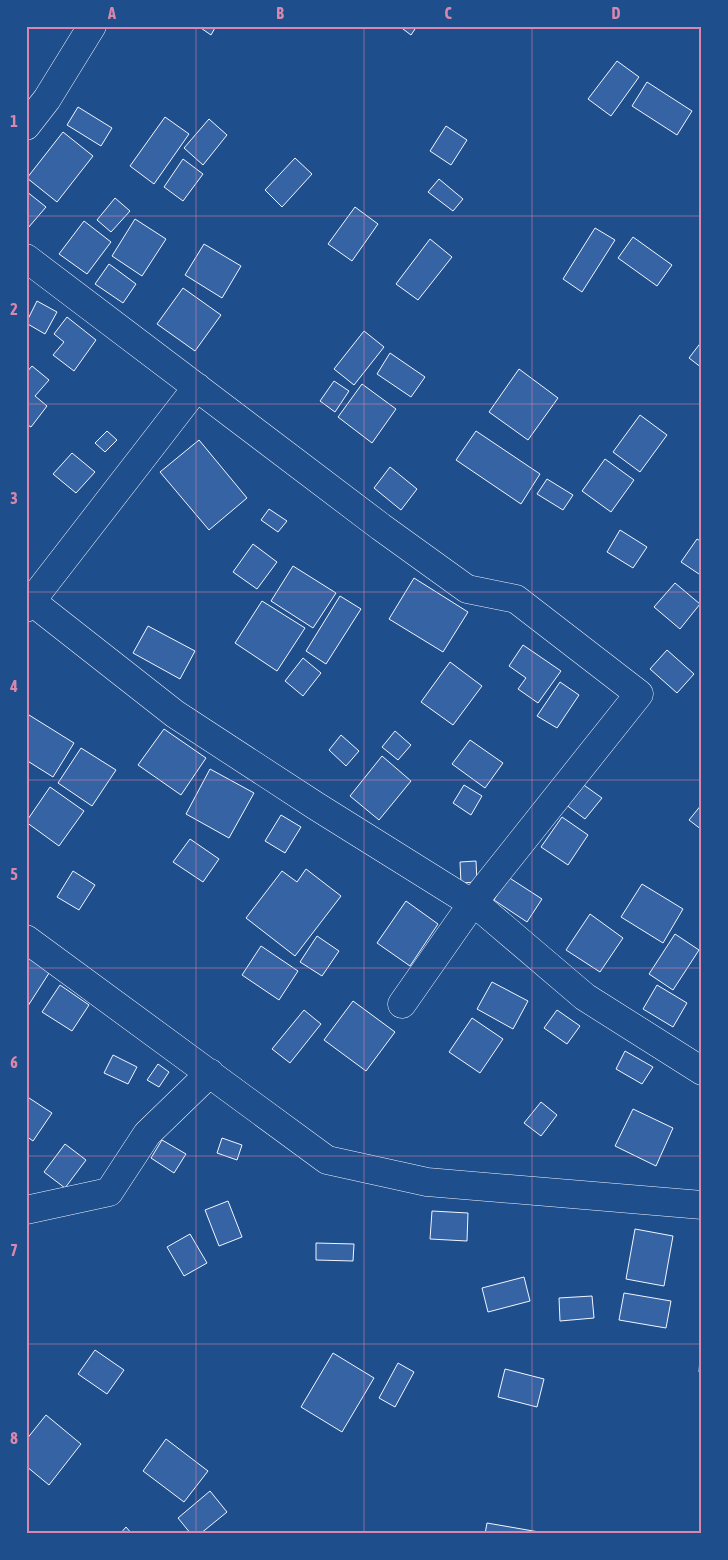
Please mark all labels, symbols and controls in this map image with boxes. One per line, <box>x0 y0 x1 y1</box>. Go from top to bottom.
text: A <box>107 4 116 22</box>
text: B <box>276 4 284 22</box>
text: C <box>444 4 452 22</box>
text: D <box>612 4 621 22</box>
text: 1 <box>10 112 18 130</box>
text: 2 <box>10 300 18 318</box>
text: 3 <box>10 489 18 507</box>
text: 4 <box>9 677 18 695</box>
text: 5 <box>10 865 18 883</box>
text: 6 <box>10 1053 18 1071</box>
text: 7 <box>10 1241 18 1259</box>
text: 8 <box>10 1429 18 1447</box>

